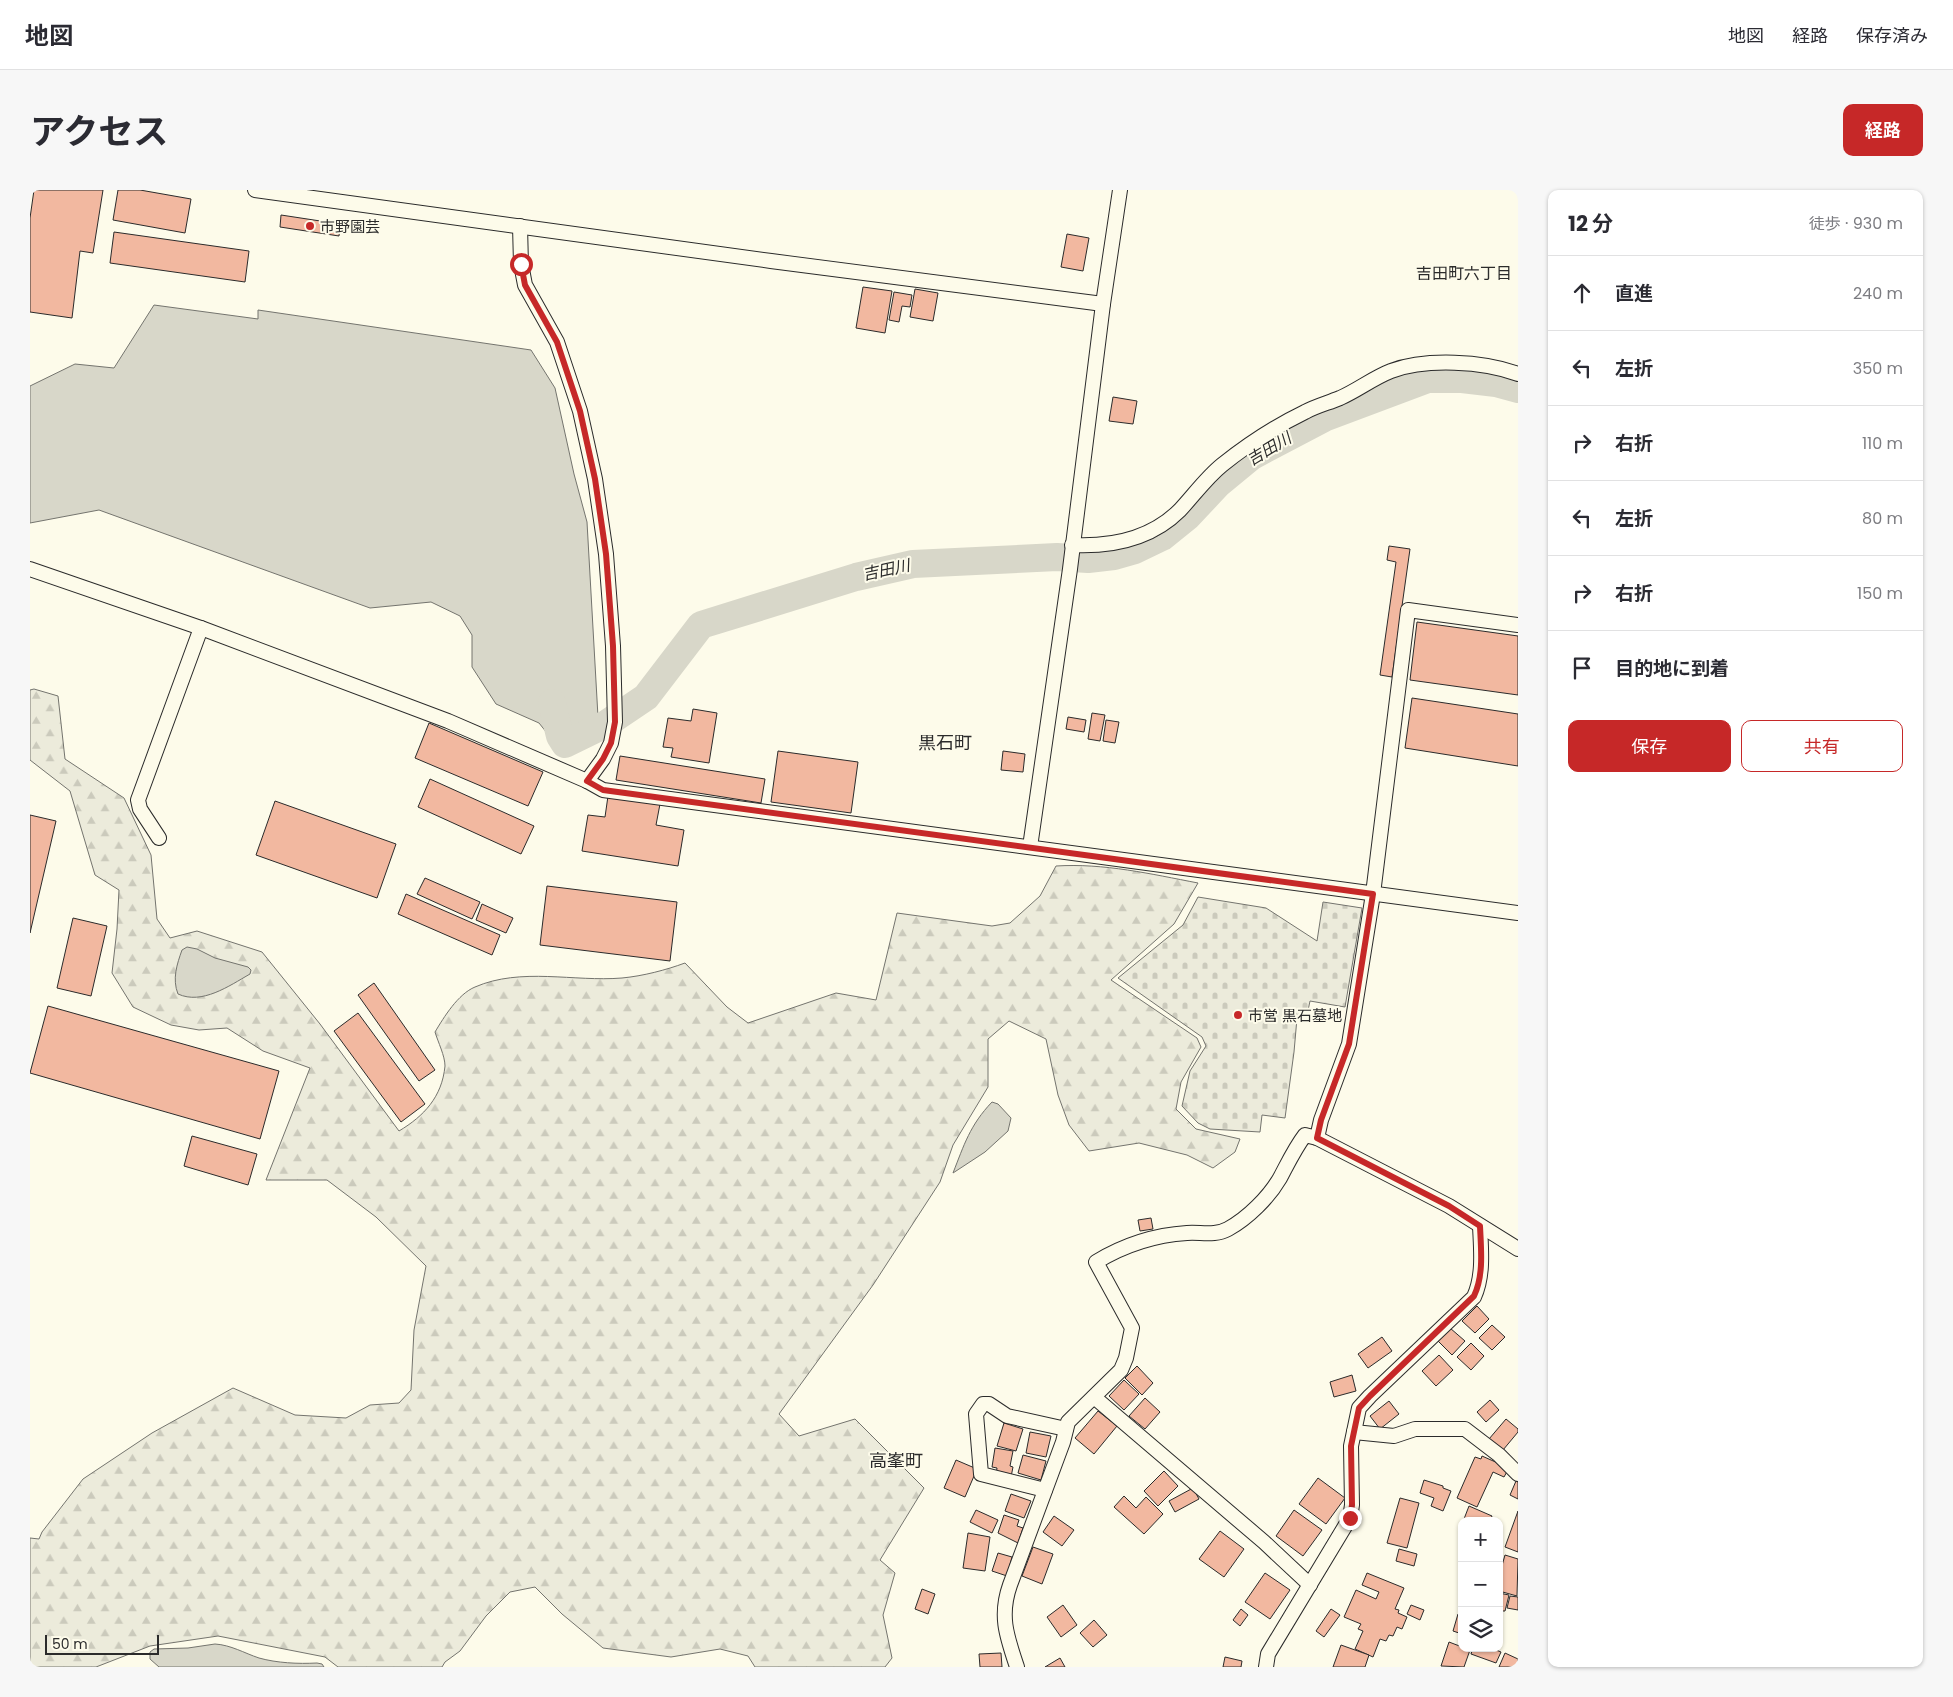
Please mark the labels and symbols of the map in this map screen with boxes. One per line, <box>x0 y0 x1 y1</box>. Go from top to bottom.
place label: 市野園芸 <box>320 216 380 237</box>
marker: 市野園芸 <box>304 220 316 232</box>
route start <box>510 253 533 276</box>
district label: 吉田町六丁目 <box>1416 262 1512 285</box>
water label: 吉田川 <box>1242 426 1297 471</box>
water label: 吉田川 <box>860 553 914 586</box>
district label: 黒石町 <box>918 730 972 755</box>
place label: 市営 黒石墓地 <box>1248 1005 1342 1026</box>
marker: 市営 黒石墓地 <box>1232 1009 1244 1021</box>
district label: 高峯町 <box>869 1448 923 1473</box>
route end <box>1339 1507 1362 1530</box>
scale bar <box>45 1632 159 1655</box>

